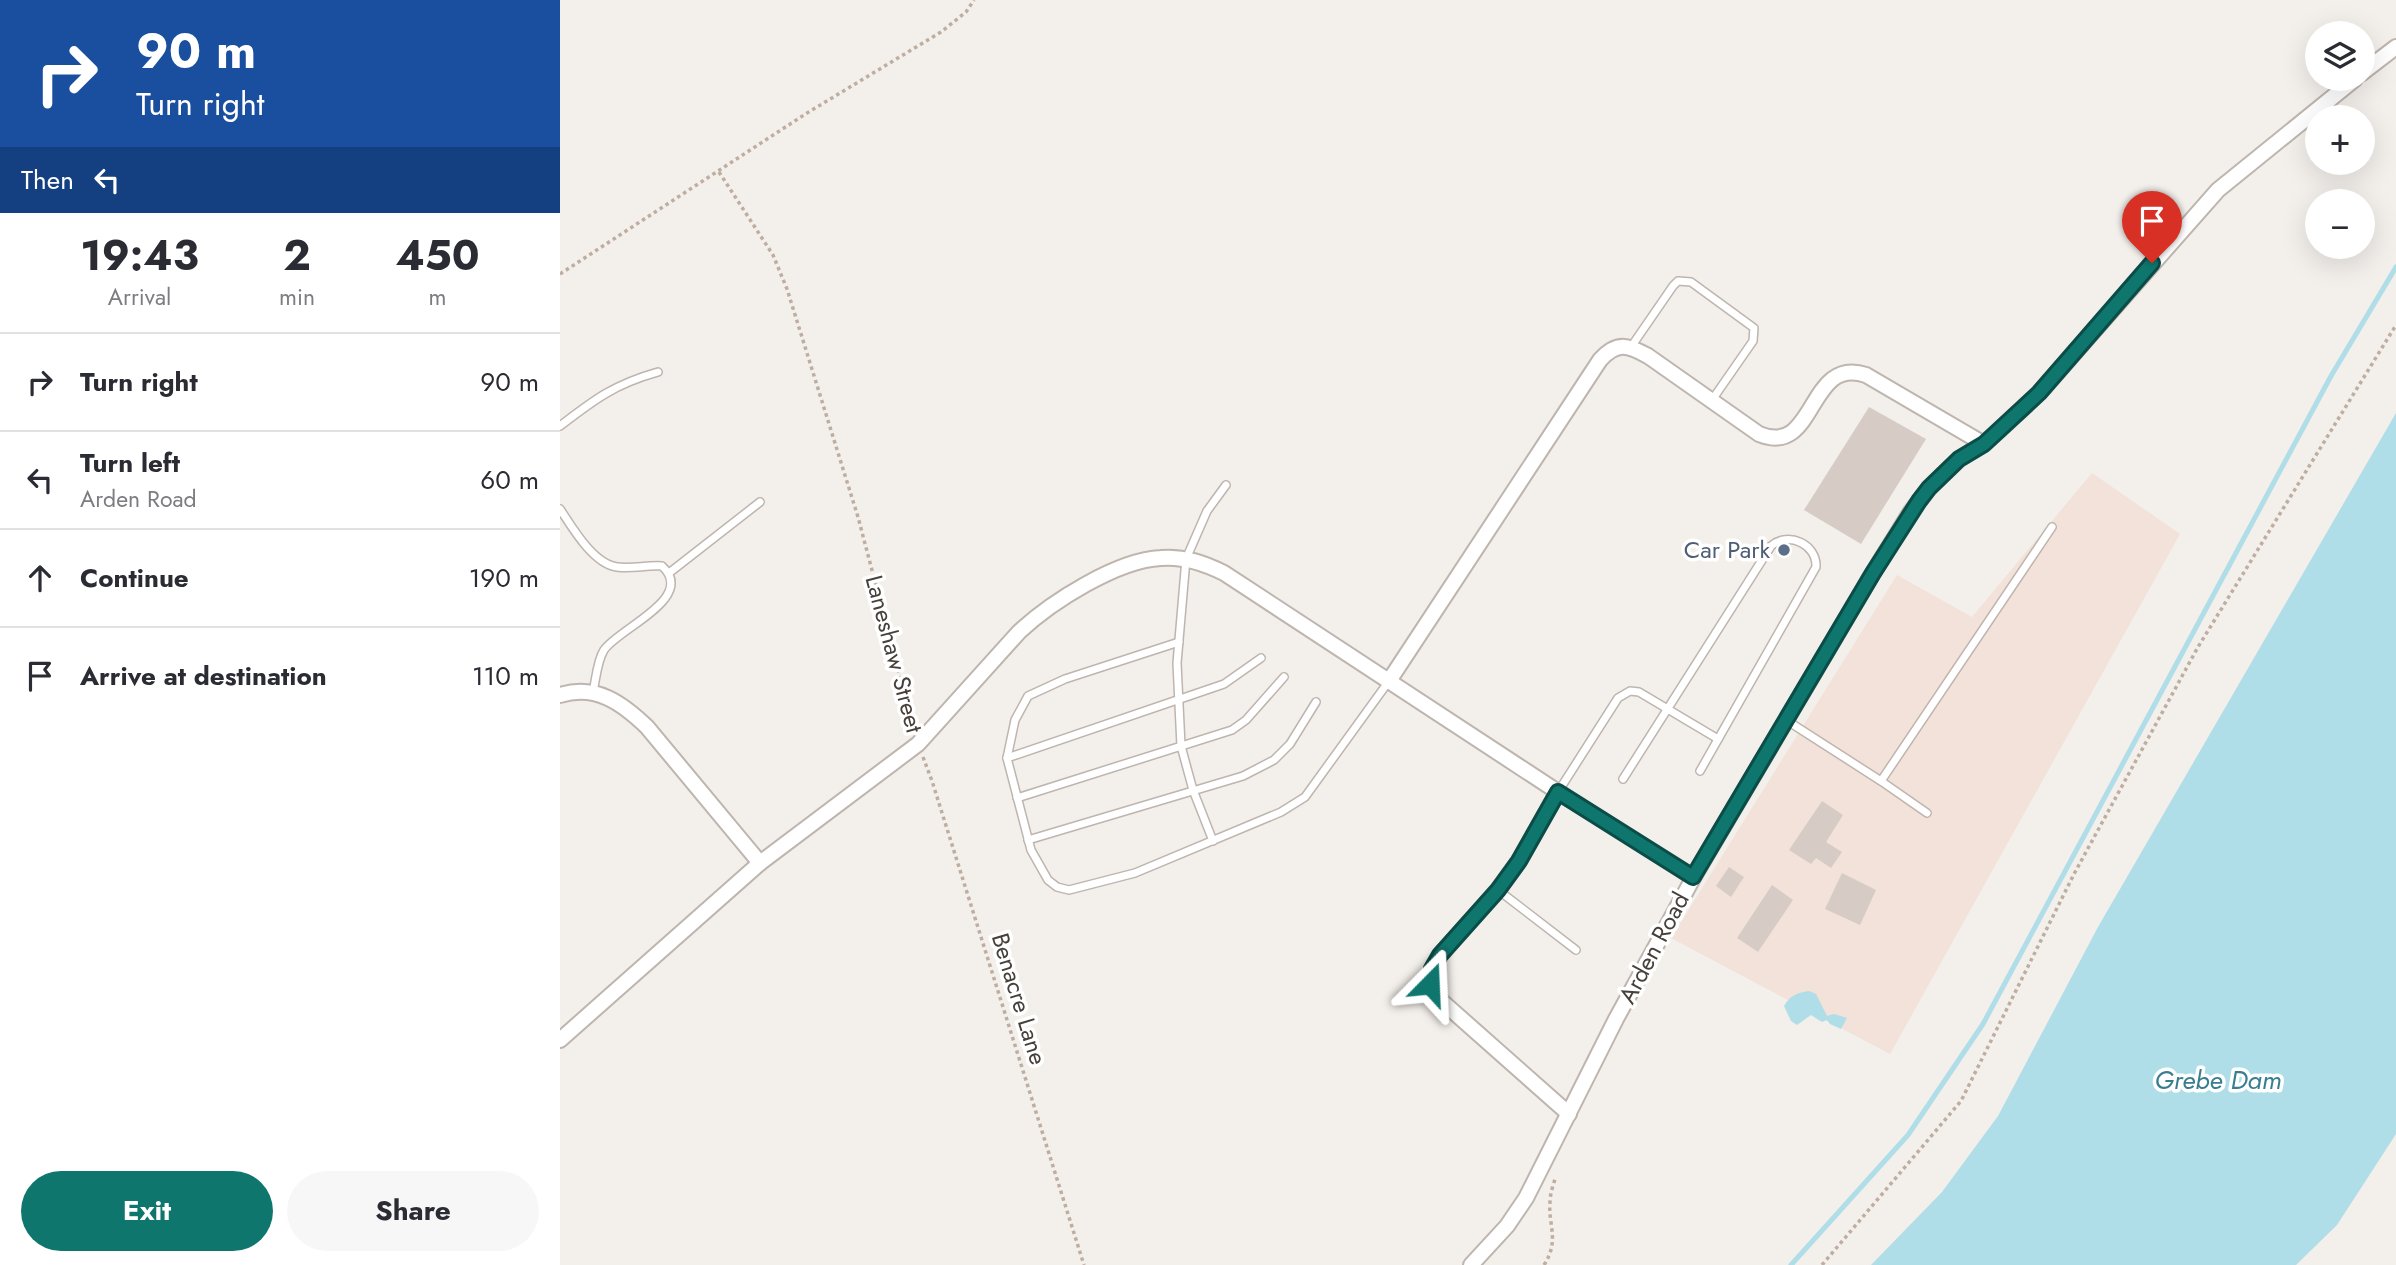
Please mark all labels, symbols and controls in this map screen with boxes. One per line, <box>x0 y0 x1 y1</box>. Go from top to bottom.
text: 90 m <box>136 16 256 86</box>
map controls <box>2305 21 2375 259</box>
button: layers <box>2305 21 2375 91</box>
icon: right <box>21 28 112 119</box>
text: Turn right <box>136 81 265 127</box>
button: + <box>2305 105 2375 175</box>
text: Then <box>21 161 74 199</box>
icon: left <box>88 161 126 199</box>
button: − <box>2305 189 2375 259</box>
pin <box>2122 191 2182 263</box>
icon: arrive <box>2133 202 2171 240</box>
text: 19:43 <box>80 225 199 286</box>
text: 2 <box>283 225 311 286</box>
text: 450 <box>395 225 480 286</box>
text: Arrival <box>108 280 171 314</box>
text: min <box>279 280 315 314</box>
text: m <box>429 280 447 314</box>
icon: right <box>21 363 59 401</box>
text: Turn right <box>80 363 198 401</box>
text: 90 m <box>480 363 539 401</box>
text: Turn left <box>80 444 180 482</box>
icon: left <box>21 461 59 499</box>
text: 60 m <box>480 461 539 499</box>
text: Arden Road <box>80 482 197 516</box>
place label: Car Park <box>1684 532 1770 567</box>
marker: Car Park <box>1776 542 1792 558</box>
icon: ahead <box>21 559 59 597</box>
text: Continue <box>80 559 189 597</box>
text: 190 m <box>469 559 539 597</box>
street label: Laneshaw Street <box>857 571 932 737</box>
icon: arrive <box>21 657 59 695</box>
text: Arrive at destination <box>80 657 327 695</box>
text: 110 m <box>472 657 539 695</box>
street label: Arden Road <box>1610 886 1698 1010</box>
street label: Benacre Lane <box>983 929 1056 1069</box>
position arrow <box>1393 947 1467 1021</box>
water label: Grebe Dam <box>2154 1061 2282 1099</box>
button: Exit <box>21 1171 273 1251</box>
button: Share <box>287 1171 539 1251</box>

